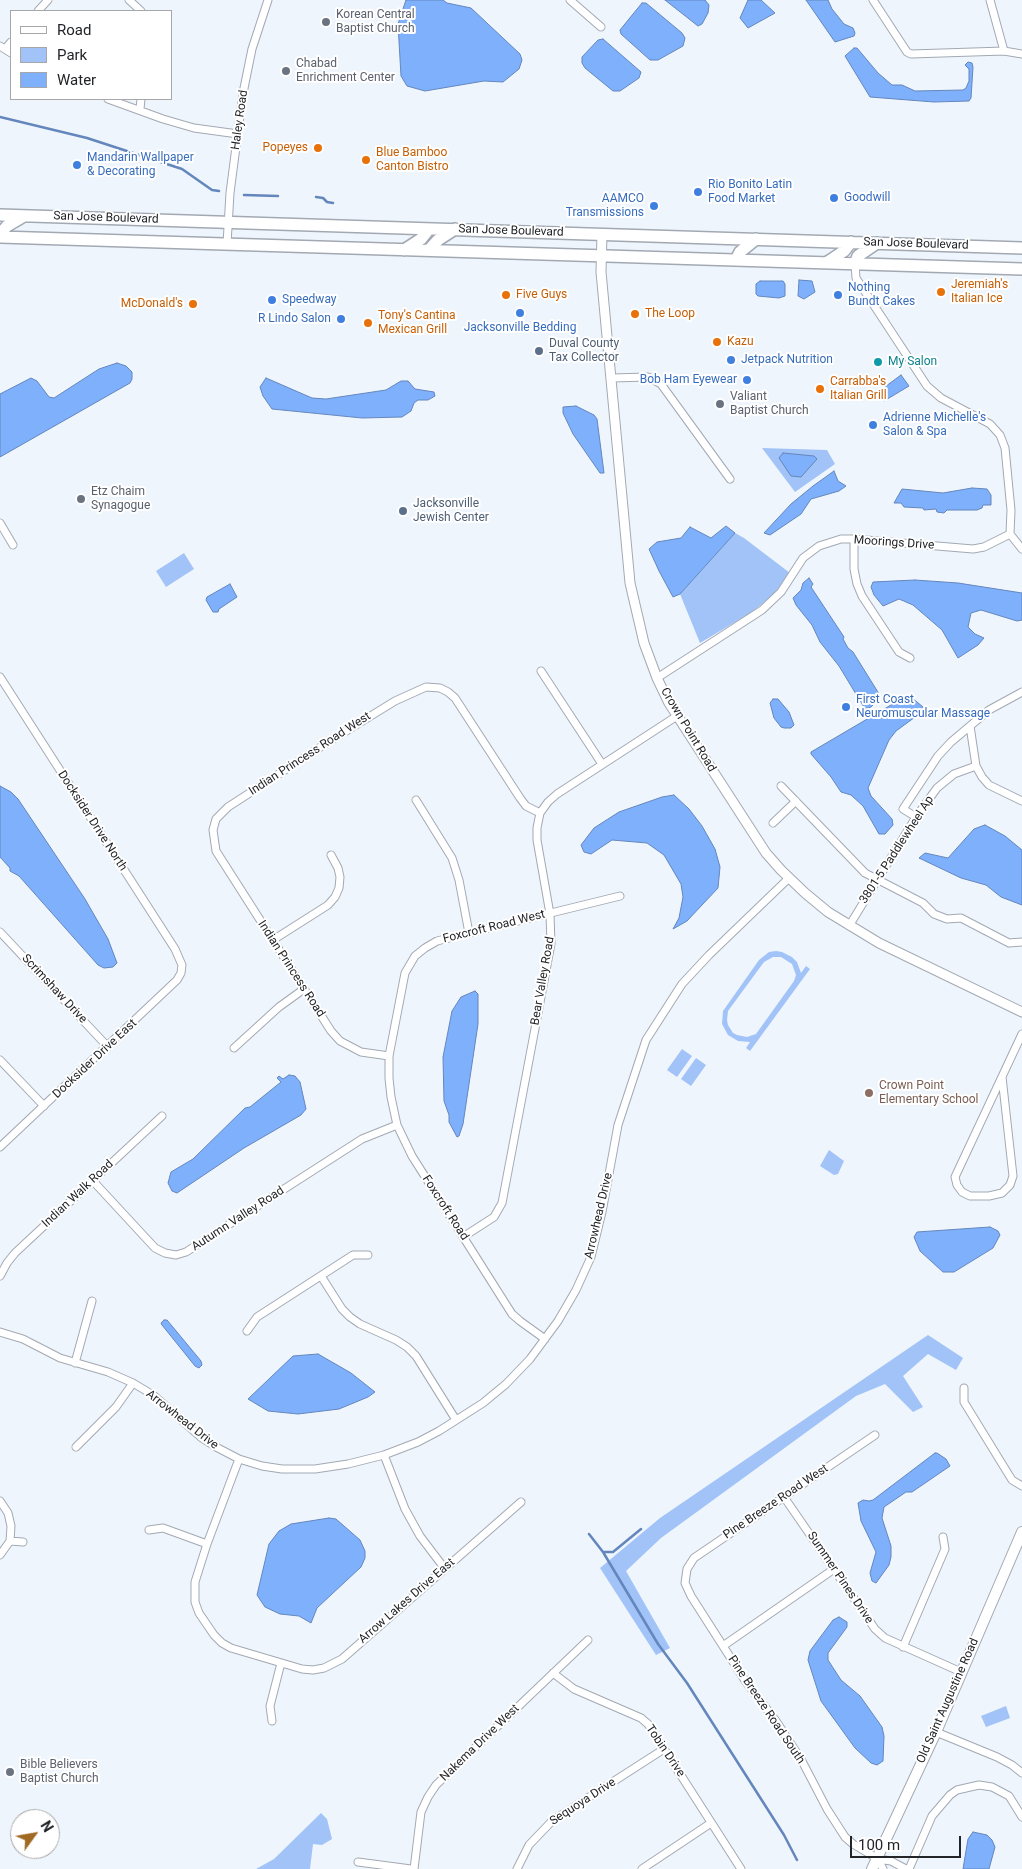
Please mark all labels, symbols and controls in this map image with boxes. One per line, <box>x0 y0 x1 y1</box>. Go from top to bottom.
place label: Korean Central Baptist Church <box>336 8 415 36</box>
legend <box>10 10 172 100</box>
marker: Korean Central Baptist Church <box>320 16 332 28</box>
text: Road <box>57 21 91 39</box>
text: Park <box>57 46 87 64</box>
place label: Chabad Enrichment Center <box>296 57 395 85</box>
marker: Chabad Enrichment Center <box>280 65 292 77</box>
text: Water <box>57 71 96 89</box>
street label: Haley Road <box>229 89 251 151</box>
place label: Popeyes <box>262 141 308 155</box>
marker: Popeyes <box>312 142 324 154</box>
place label: Blue Bamboo Canton Bistro <box>376 146 449 174</box>
place label: Mandarin Wallpaper & Decorating <box>87 151 194 179</box>
marker: Blue Bamboo Canton Bistro <box>360 154 372 166</box>
marker: Mandarin Wallpaper & Decorating <box>71 159 83 171</box>
place label: Rio Bonito Latin Food Market <box>708 178 792 206</box>
marker: Rio Bonito Latin Food Market <box>692 186 704 198</box>
place label: Goodwill <box>844 191 890 205</box>
place label: AAMCO Transmissions <box>566 192 644 220</box>
marker: Goodwill <box>828 192 840 204</box>
marker: AAMCO Transmissions <box>648 200 660 212</box>
street label: San Jose Boulevard <box>53 209 159 227</box>
street label: San Jose Boulevard <box>458 222 564 240</box>
street label: San Jose Boulevard <box>863 235 969 253</box>
place label: Jeremiah's Italian Ice <box>951 278 1008 306</box>
place label: Nothing Bundt Cakes <box>848 281 915 309</box>
marker: Jeremiah's Italian Ice <box>935 286 947 298</box>
place label: Five Guys <box>516 288 567 302</box>
marker: Five Guys <box>500 289 512 301</box>
marker: Nothing Bundt Cakes <box>832 289 844 301</box>
place label: Speedway <box>282 293 336 307</box>
marker: Speedway <box>266 294 278 306</box>
place label: McDonald's <box>121 297 183 311</box>
marker: McDonald's <box>187 298 199 310</box>
marker: Jacksonville Bedding <box>514 307 526 319</box>
place label: The Loop <box>645 307 695 321</box>
marker: The Loop <box>629 308 641 320</box>
place label: Tony's Cantina Mexican Grill <box>378 309 456 337</box>
place label: R Lindo Salon <box>258 312 331 326</box>
marker: R Lindo Salon <box>335 313 347 325</box>
marker: Tony's Cantina Mexican Grill <box>362 317 374 329</box>
place label: Jacksonville Bedding <box>464 321 576 335</box>
place label: Kazu <box>727 335 754 349</box>
marker: Kazu <box>711 336 723 348</box>
place label: Duval County Tax Collector <box>549 337 619 365</box>
marker: Duval County Tax Collector <box>533 345 545 357</box>
place label: Jetpack Nutrition <box>741 353 833 367</box>
marker: Jetpack Nutrition <box>725 354 737 366</box>
place label: My Salon <box>888 355 937 369</box>
marker: My Salon <box>872 356 884 368</box>
place label: Bob Ham Eyewear <box>640 373 737 387</box>
marker: Bob Ham Eyewear <box>741 374 753 386</box>
place label: Carrabba's Italian Grill <box>830 375 887 403</box>
marker: Carrabba's Italian Grill <box>814 383 826 395</box>
place label: Valiant Baptist Church <box>730 390 809 418</box>
marker: Valiant Baptist Church <box>714 398 726 410</box>
place label: Adrienne Michelle's Salon & Spa <box>883 411 986 439</box>
marker: Adrienne Michelle's Salon & Spa <box>867 419 879 431</box>
place label: Etz Chaim Synagogue <box>91 485 150 513</box>
marker: Etz Chaim Synagogue <box>75 493 87 505</box>
place label: Jacksonville Jewish Center <box>413 497 489 525</box>
marker: Jacksonville Jewish Center <box>397 505 409 517</box>
street label: Moorings Drive <box>853 533 935 553</box>
street label: Crown Point Road <box>657 685 719 775</box>
place label: First Coast Neuromuscular Massage <box>856 693 990 721</box>
marker: First Coast Neuromuscular Massage <box>840 701 852 713</box>
street label: Indian Princess Road West <box>246 709 374 799</box>
street label: Docksider Drive North <box>54 768 130 874</box>
street label: 3801-5 Paddlewheel Ap <box>857 793 937 907</box>
street label: Foxcroft Road West <box>441 907 547 947</box>
street label: Indian Princess Road <box>254 918 328 1020</box>
street label: Bear Valley Road <box>528 936 558 1026</box>
street label: Scrimshaw Drive <box>18 951 90 1027</box>
street label: Docksider Drive East <box>50 1016 140 1102</box>
place label: Crown Point Elementary School <box>879 1079 979 1107</box>
marker: Crown Point Elementary School <box>863 1087 875 1099</box>
street label: Indian Walk Road <box>39 1157 117 1231</box>
street label: Arrowhead Drive <box>582 1172 616 1260</box>
street label: Foxcroft Road <box>419 1173 471 1243</box>
street label: Autumn Valley Road <box>189 1184 287 1254</box>
street label: Arrowhead Drive <box>143 1387 221 1453</box>
street label: Pine Breeze Road West <box>721 1462 831 1542</box>
street label: Summer Pines Drive <box>804 1529 876 1627</box>
street label: Arrow Lakes Drive East <box>356 1555 458 1647</box>
street label: Old Saint Augustine Road <box>914 1636 982 1766</box>
street label: Pine Breeze Road South <box>724 1653 808 1767</box>
street label: Nakema Drive West <box>437 1702 523 1784</box>
street label: Tobin Drive <box>642 1722 688 1780</box>
place label: Bible Believers Baptist Church <box>20 1758 99 1786</box>
marker: Bible Believers Baptist Church <box>4 1766 16 1778</box>
street label: Sequoya Drive <box>547 1775 619 1829</box>
north arrow <box>10 1809 60 1859</box>
text: N <box>37 1818 56 1835</box>
scale bar <box>852 1826 963 1858</box>
text: 100 m <box>858 1836 900 1854</box>

